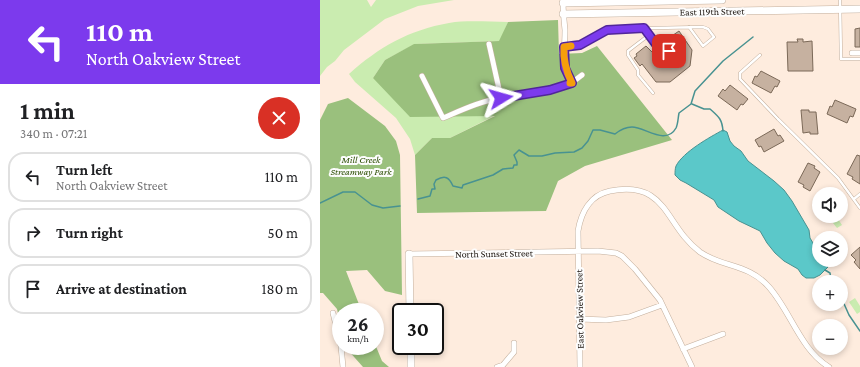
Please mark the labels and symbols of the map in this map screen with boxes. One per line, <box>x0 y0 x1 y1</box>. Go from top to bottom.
street label: East 119th Street <box>679 5 745 18</box>
pin <box>652 34 686 68</box>
position arrow <box>480 77 522 119</box>
park label: Mill Creek Streamway Park <box>330 154 392 177</box>
street label: North Sunset Street <box>455 247 534 260</box>
street label: East Oakview Street <box>573 269 586 349</box>
speed limit sign: 30 <box>392 303 444 355</box>

